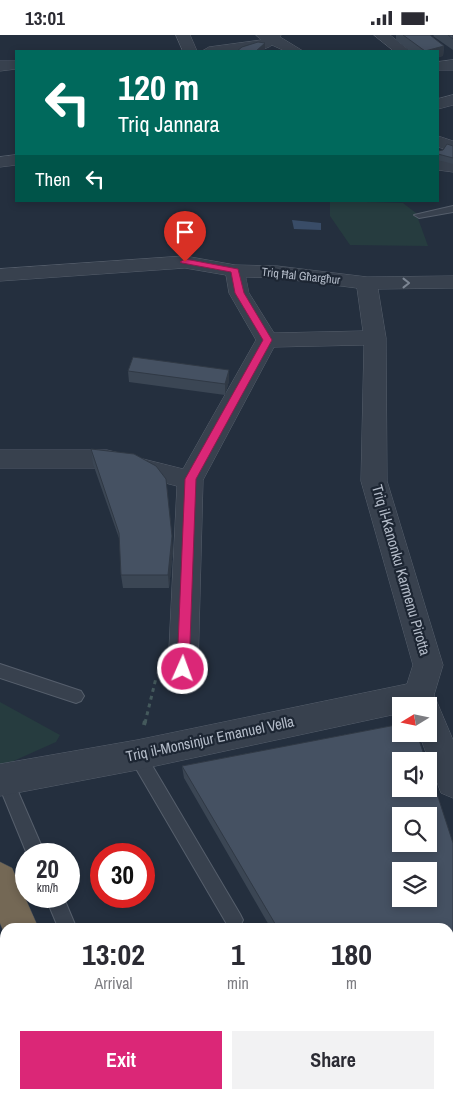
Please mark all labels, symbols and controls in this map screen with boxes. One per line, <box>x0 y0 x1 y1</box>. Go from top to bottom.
text: 13:01 <box>25 5 65 31</box>
text: 120 m <box>118 64 199 111</box>
icon: left <box>35 70 100 135</box>
text: Triq Jannara <box>118 109 220 139</box>
icon: left <box>81 165 109 193</box>
text: Then <box>35 166 71 192</box>
pin <box>164 211 206 262</box>
icon: arrive <box>171 218 199 246</box>
street label: Triq Ħal Għargħur <box>261 264 342 288</box>
one-way arrow <box>402 278 410 288</box>
street label: Triq il-Kanonku Karmenu Pirotta <box>367 482 436 658</box>
position arrow <box>156 642 208 694</box>
north arrow <box>392 697 438 743</box>
map controls <box>392 697 437 907</box>
street label: Triq il-Monsinjur Emanuel Vella <box>124 710 296 767</box>
button: sound <box>392 752 437 797</box>
button: search <box>392 807 437 852</box>
speed limit sign: 30 <box>90 843 155 908</box>
text: 20 <box>36 852 59 886</box>
button: layers <box>392 862 437 907</box>
text: km/h <box>37 880 58 896</box>
text: 13:02 <box>82 934 145 974</box>
text: 1 <box>231 934 245 974</box>
text: 180 <box>331 934 372 974</box>
text: Arrival <box>95 972 132 994</box>
text: min <box>227 972 249 994</box>
text: m <box>346 972 357 994</box>
button: Exit <box>20 1031 222 1089</box>
button: Share <box>232 1031 434 1089</box>

